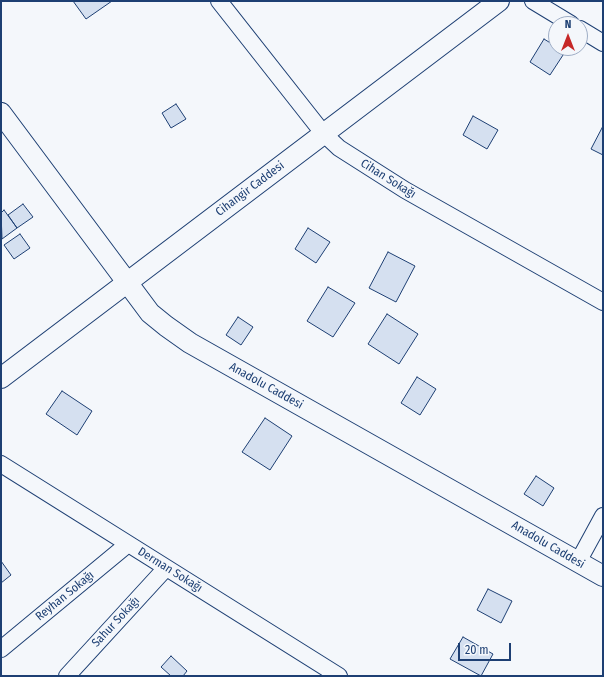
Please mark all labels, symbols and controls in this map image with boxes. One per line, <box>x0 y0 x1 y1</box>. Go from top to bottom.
north arrow <box>548 16 588 56</box>
text: N <box>565 18 571 31</box>
street label: Cihan Sokağı <box>358 156 418 202</box>
street label: Cihangir Caddesi <box>213 159 287 219</box>
street label: Anadolu Caddesi <box>227 360 305 412</box>
street label: Anadolu Caddesi <box>509 518 587 572</box>
street label: Derman Sokağı <box>135 544 205 596</box>
street label: Reyhan Sokağı <box>33 568 97 624</box>
street label: Sahur Sokağı <box>89 594 143 650</box>
scale bar <box>460 635 513 661</box>
text: 20 m <box>465 643 489 657</box>

